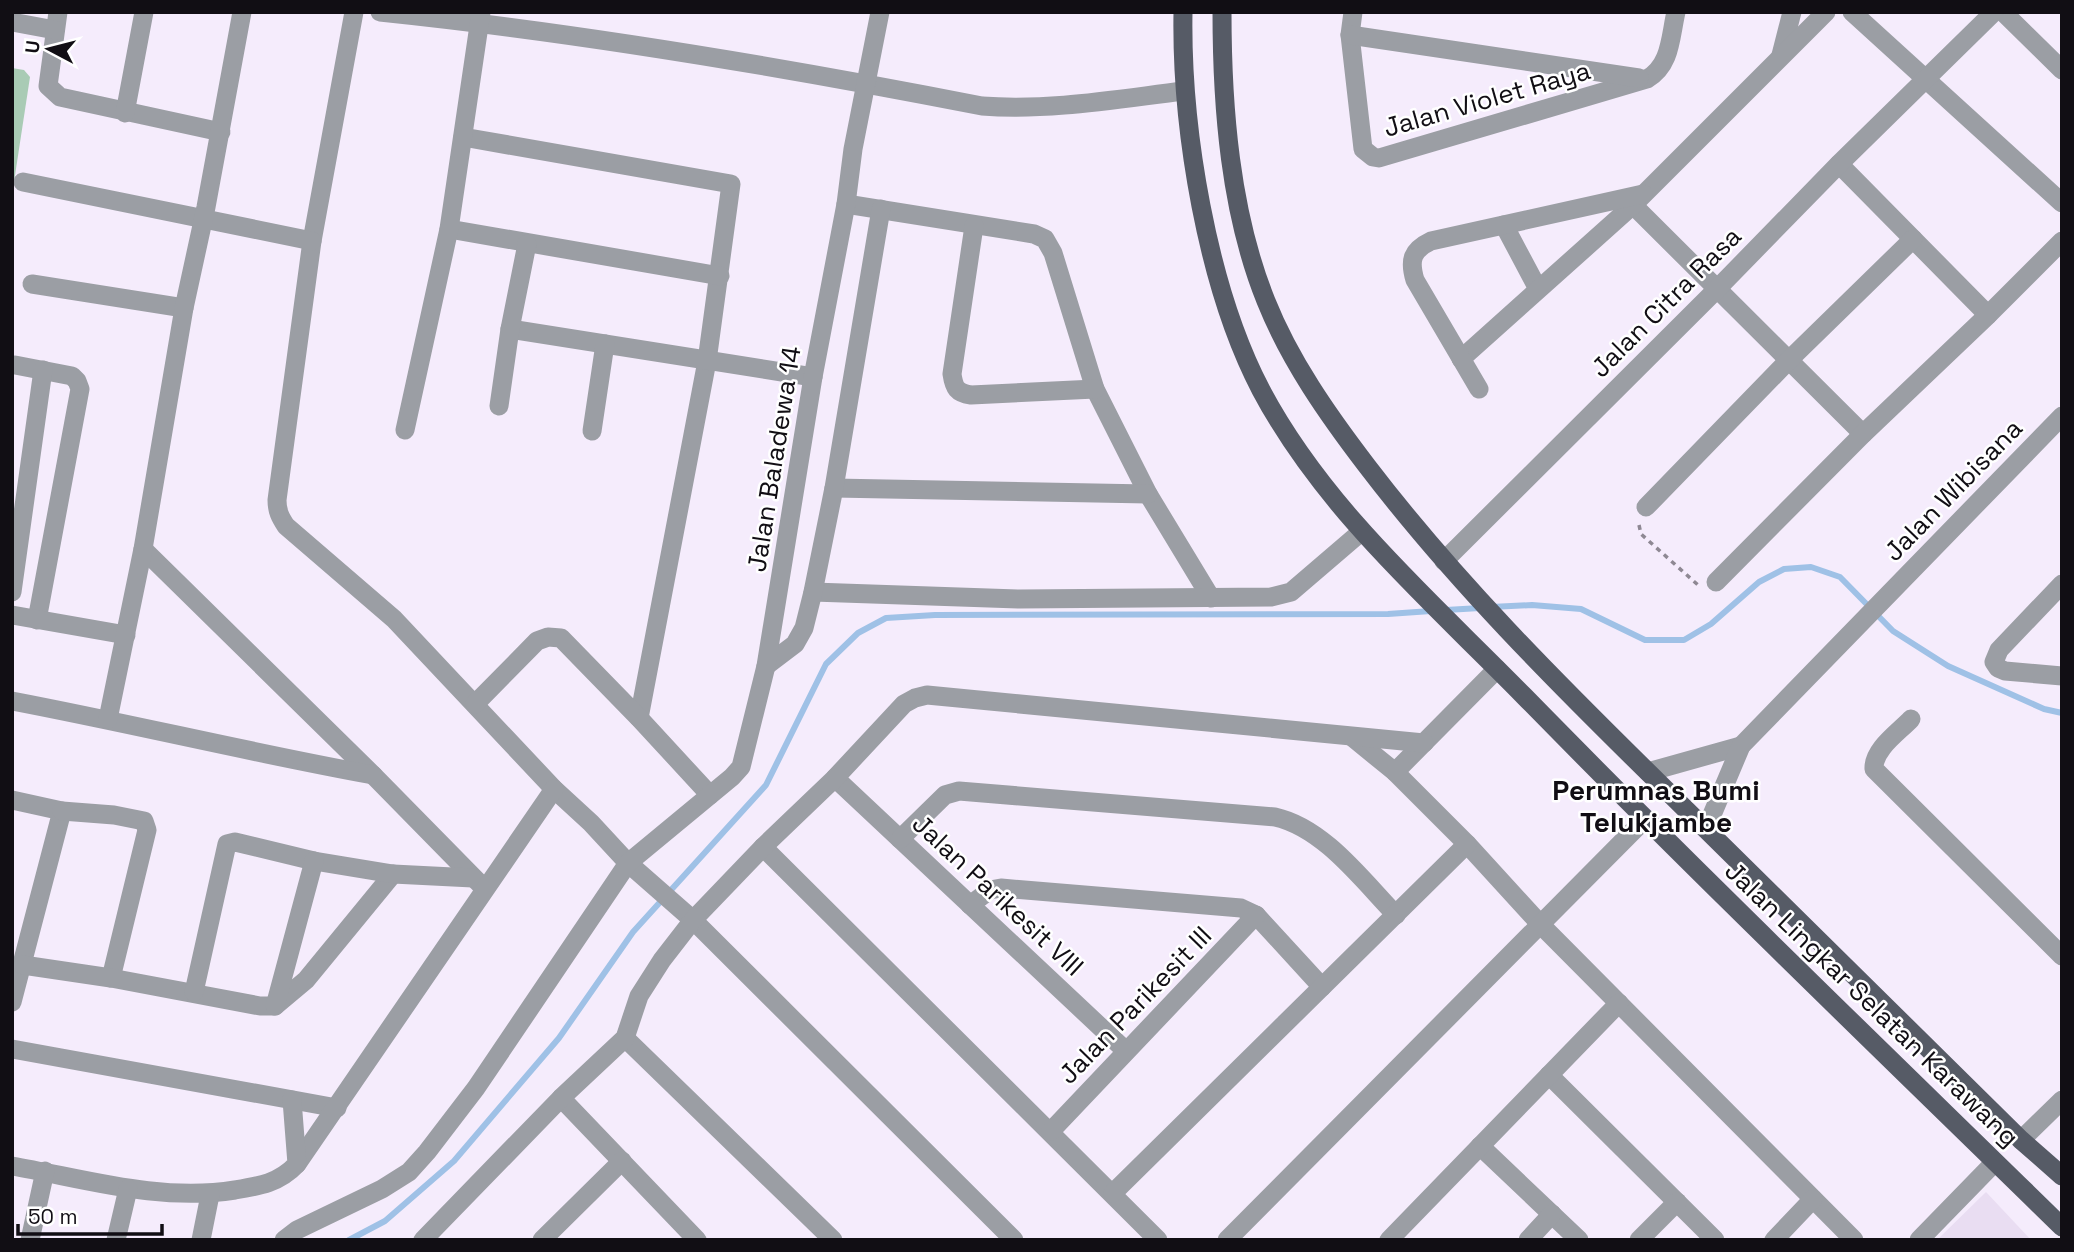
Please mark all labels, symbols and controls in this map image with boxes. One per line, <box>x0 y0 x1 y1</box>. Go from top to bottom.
north arrow <box>14 14 84 84</box>
text: U <box>19 39 46 55</box>
street label: Jalan Violet Raya <box>1380 53 1594 145</box>
street label: Jalan Citra Rasa <box>1583 219 1749 385</box>
street label: Jalan Baladewa 14 <box>739 344 809 574</box>
street label: Jalan Wibisana <box>1876 412 2030 568</box>
district label: Perumnas Bumi Telukjambe <box>1552 772 1760 840</box>
street label: Jalan Parikesit VIII <box>905 807 1091 983</box>
street label: Jalan Lingkar Selatan Karawang <box>1718 854 2026 1154</box>
street label: Jalan Parikesit III <box>1051 919 1219 1091</box>
scale bar <box>18 1192 161 1236</box>
text: 50 m <box>28 1203 78 1230</box>

